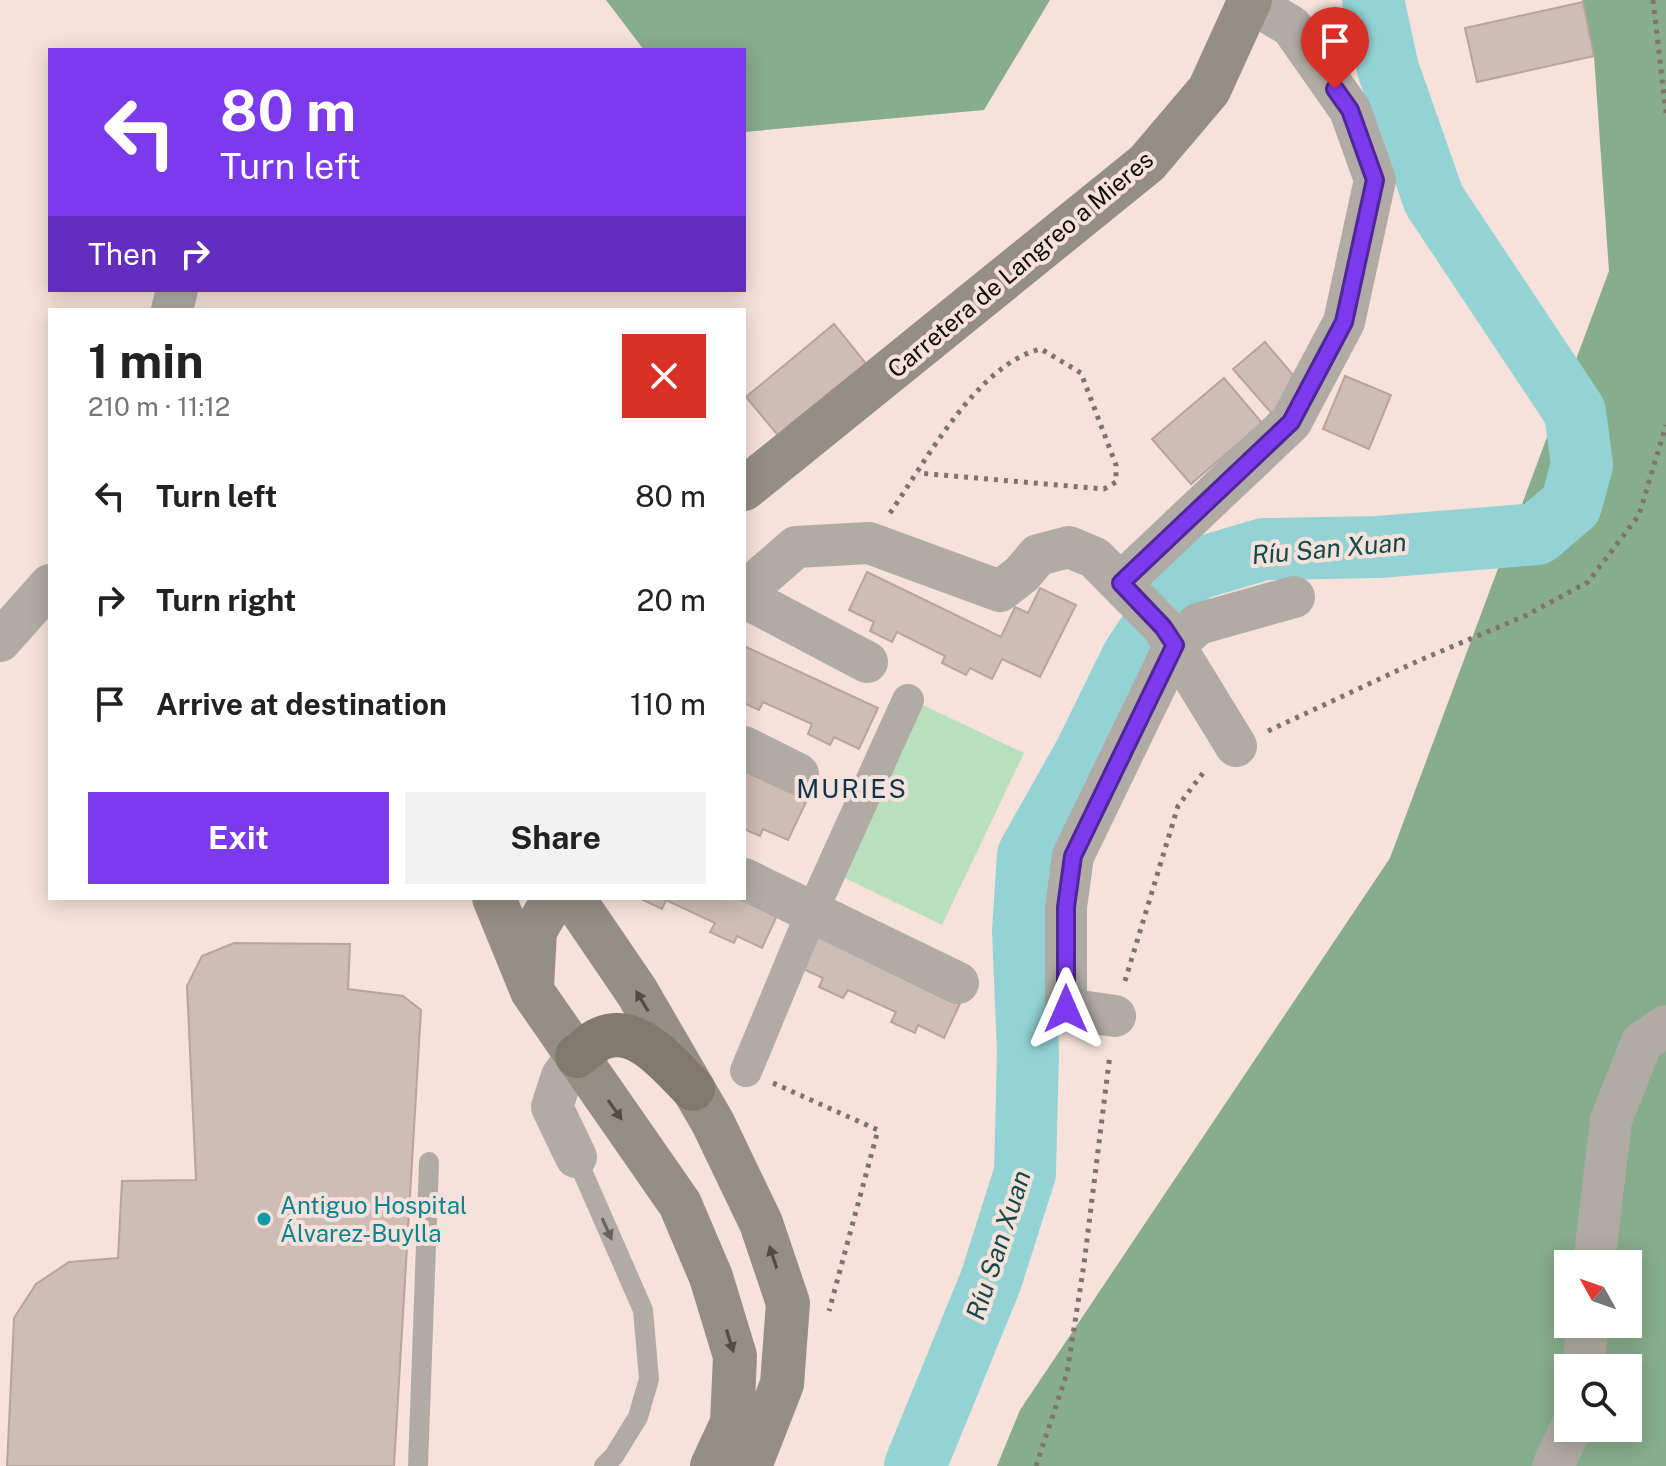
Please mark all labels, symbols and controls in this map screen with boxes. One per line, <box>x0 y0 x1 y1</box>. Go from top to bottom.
pin <box>1301 7 1369 89</box>
icon: arrive <box>1313 19 1357 63</box>
text: 80 m <box>220 78 356 144</box>
icon: left <box>88 80 192 184</box>
text: Turn left <box>220 145 361 187</box>
street label: Carretera de Langreo a Mieres <box>882 145 1158 383</box>
icon: right <box>173 232 217 276</box>
text: Then <box>88 236 157 272</box>
text: 1 min <box>88 332 204 389</box>
button: close <box>622 334 706 418</box>
text: 210 m · 11:12 <box>88 391 230 422</box>
icon: left <box>88 474 132 518</box>
text: Turn left <box>156 478 277 514</box>
text: 80 m <box>635 478 706 514</box>
water label: Ríu San Xuan <box>1250 526 1408 570</box>
icon: right <box>88 578 132 622</box>
text: Turn right <box>156 582 296 618</box>
text: 20 m <box>637 582 706 618</box>
icon: arrive <box>88 682 132 726</box>
text: Arrive at destination <box>156 686 447 722</box>
text: 110 m <box>630 686 706 722</box>
district label: MURIES <box>796 773 908 804</box>
button: Exit <box>88 792 389 884</box>
button: Share <box>405 792 706 884</box>
position arrow <box>1024 967 1108 1051</box>
one-way arrow <box>635 990 649 1012</box>
one-way arrow <box>607 1100 622 1121</box>
water label: Ríu San Xuan <box>959 1166 1037 1324</box>
place label: Antiguo Hospital Álvarez-Buylla <box>280 1191 467 1247</box>
marker: Antiguo Hospital Álvarez-Buylla <box>255 1210 273 1228</box>
one-way arrow <box>601 1217 614 1241</box>
one-way arrow <box>766 1244 778 1268</box>
north arrow <box>1554 1250 1642 1338</box>
map controls <box>1554 1250 1642 1442</box>
one-way arrow <box>725 1329 737 1353</box>
button: search <box>1554 1354 1642 1442</box>

